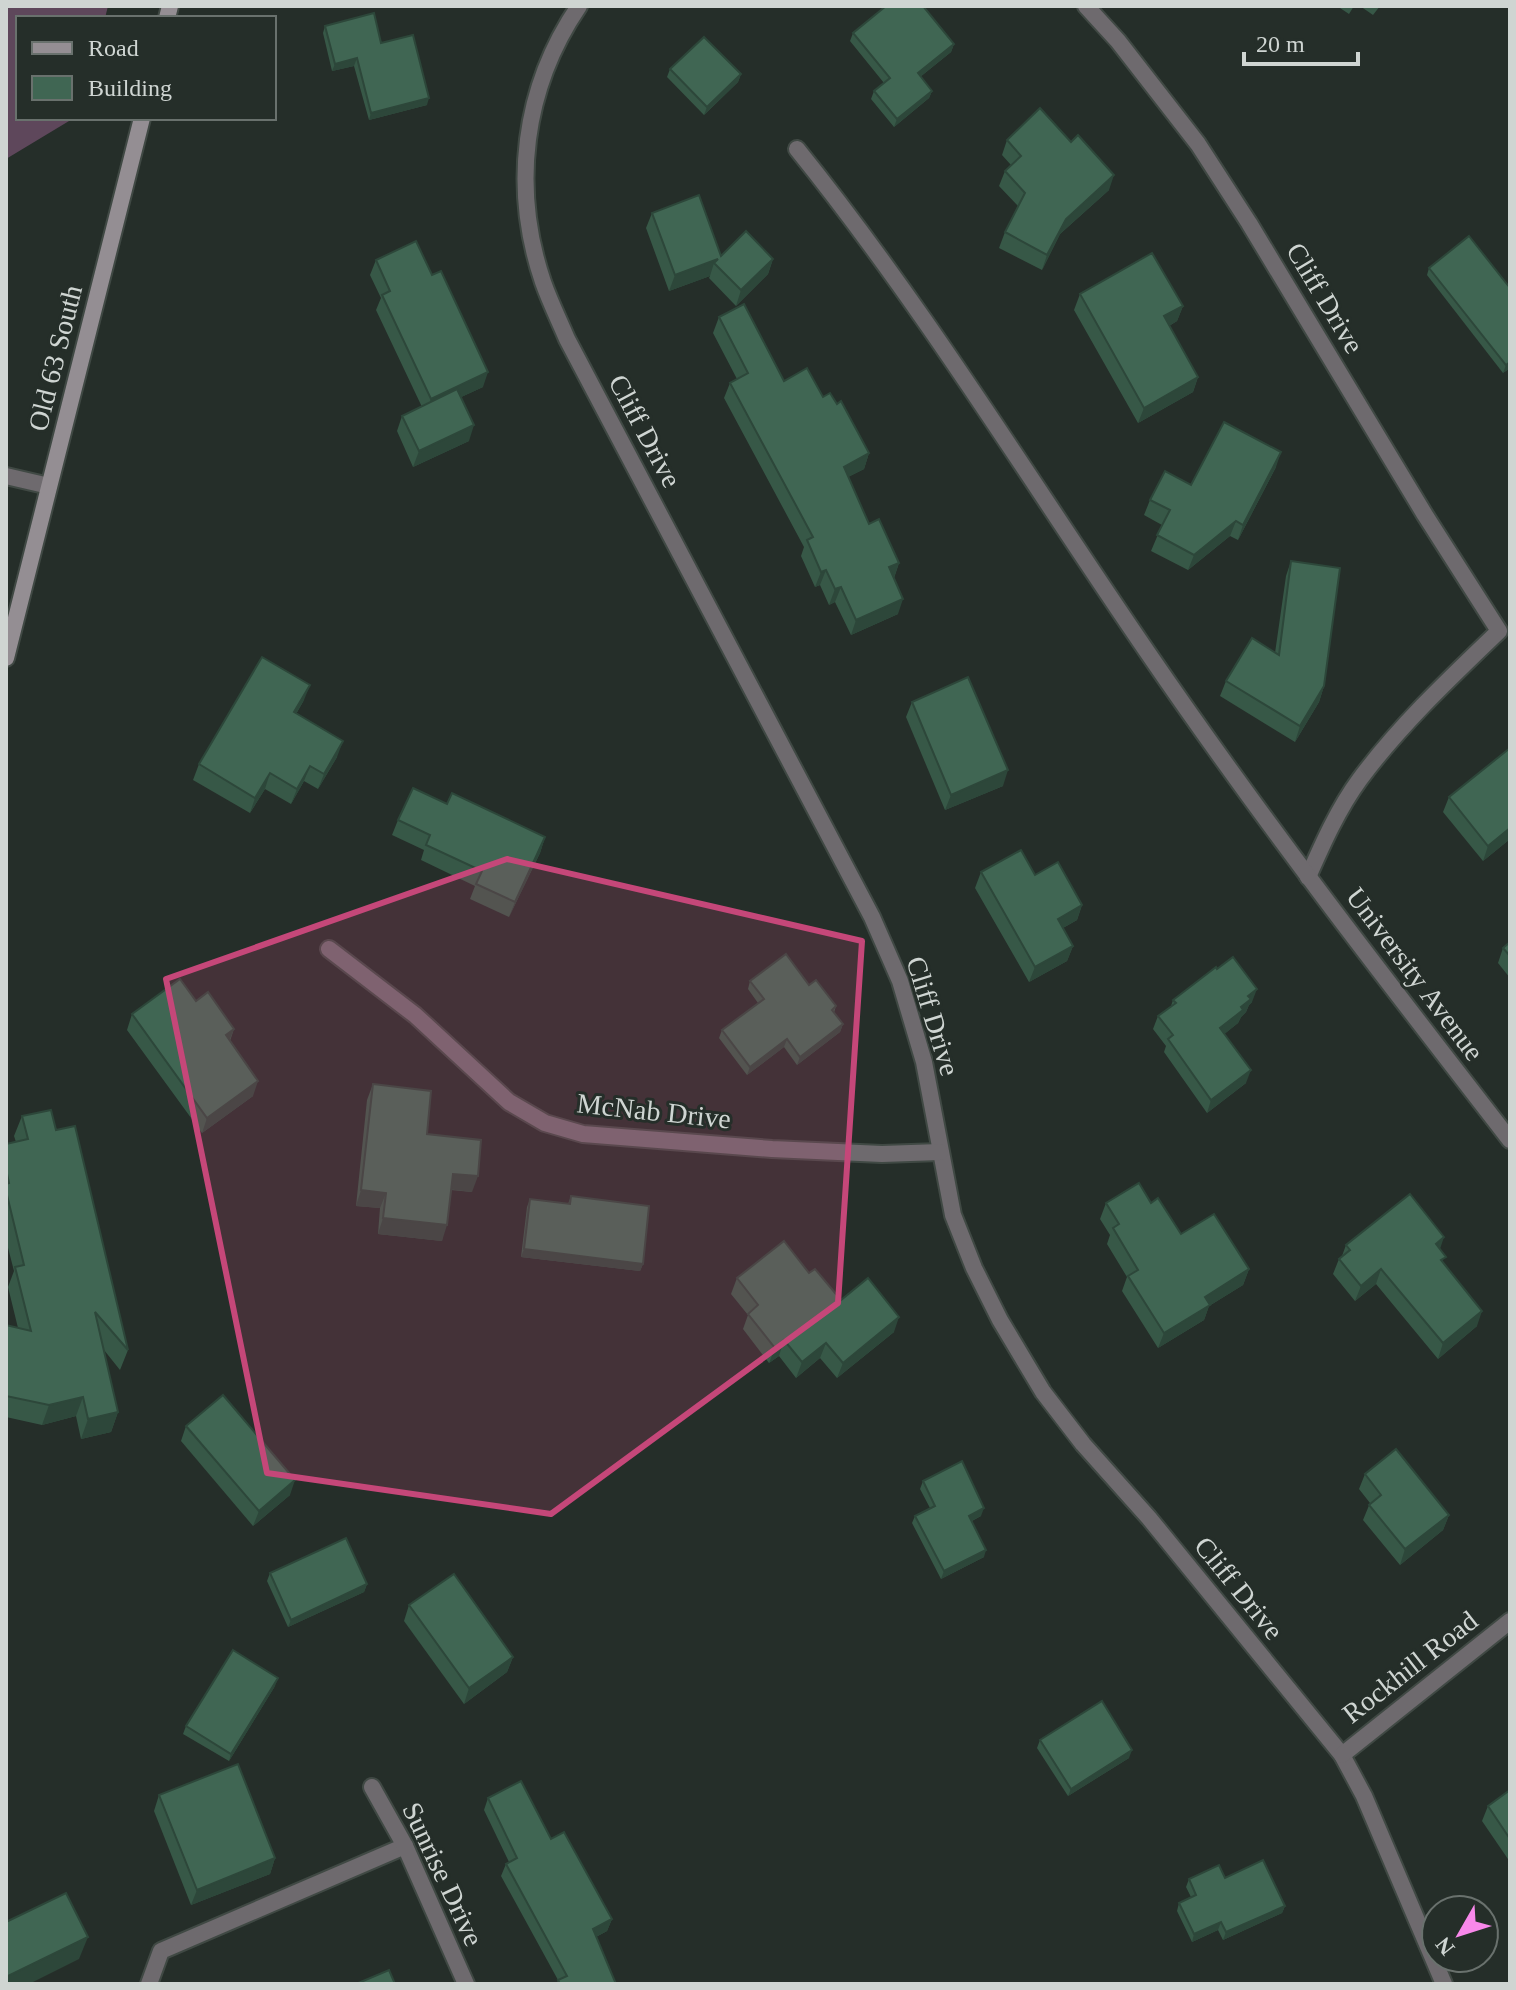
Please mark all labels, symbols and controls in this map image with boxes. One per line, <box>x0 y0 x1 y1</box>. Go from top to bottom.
legend <box>16 16 276 120</box>
scale bar <box>1244 16 1358 66</box>
text: 20 m <box>1256 31 1305 57</box>
text: Road <box>88 35 139 61</box>
text: Building <box>88 75 172 101</box>
street label: Cliff Drive <box>1280 237 1370 359</box>
street label: Old 63 South <box>22 282 88 434</box>
street label: Cliff Drive <box>602 369 688 493</box>
street label: University Avenue <box>1340 881 1490 1067</box>
street label: Cliff Drive <box>900 953 966 1079</box>
street label: McNab Drive <box>575 1087 733 1135</box>
street label: Cliff Drive <box>1188 1530 1290 1646</box>
street label: Rockhill Road <box>1336 1605 1484 1729</box>
street label: Sunrise Drive <box>396 1797 490 1951</box>
north arrow <box>1420 1894 1500 1974</box>
text: N <box>1430 1932 1460 1960</box>

